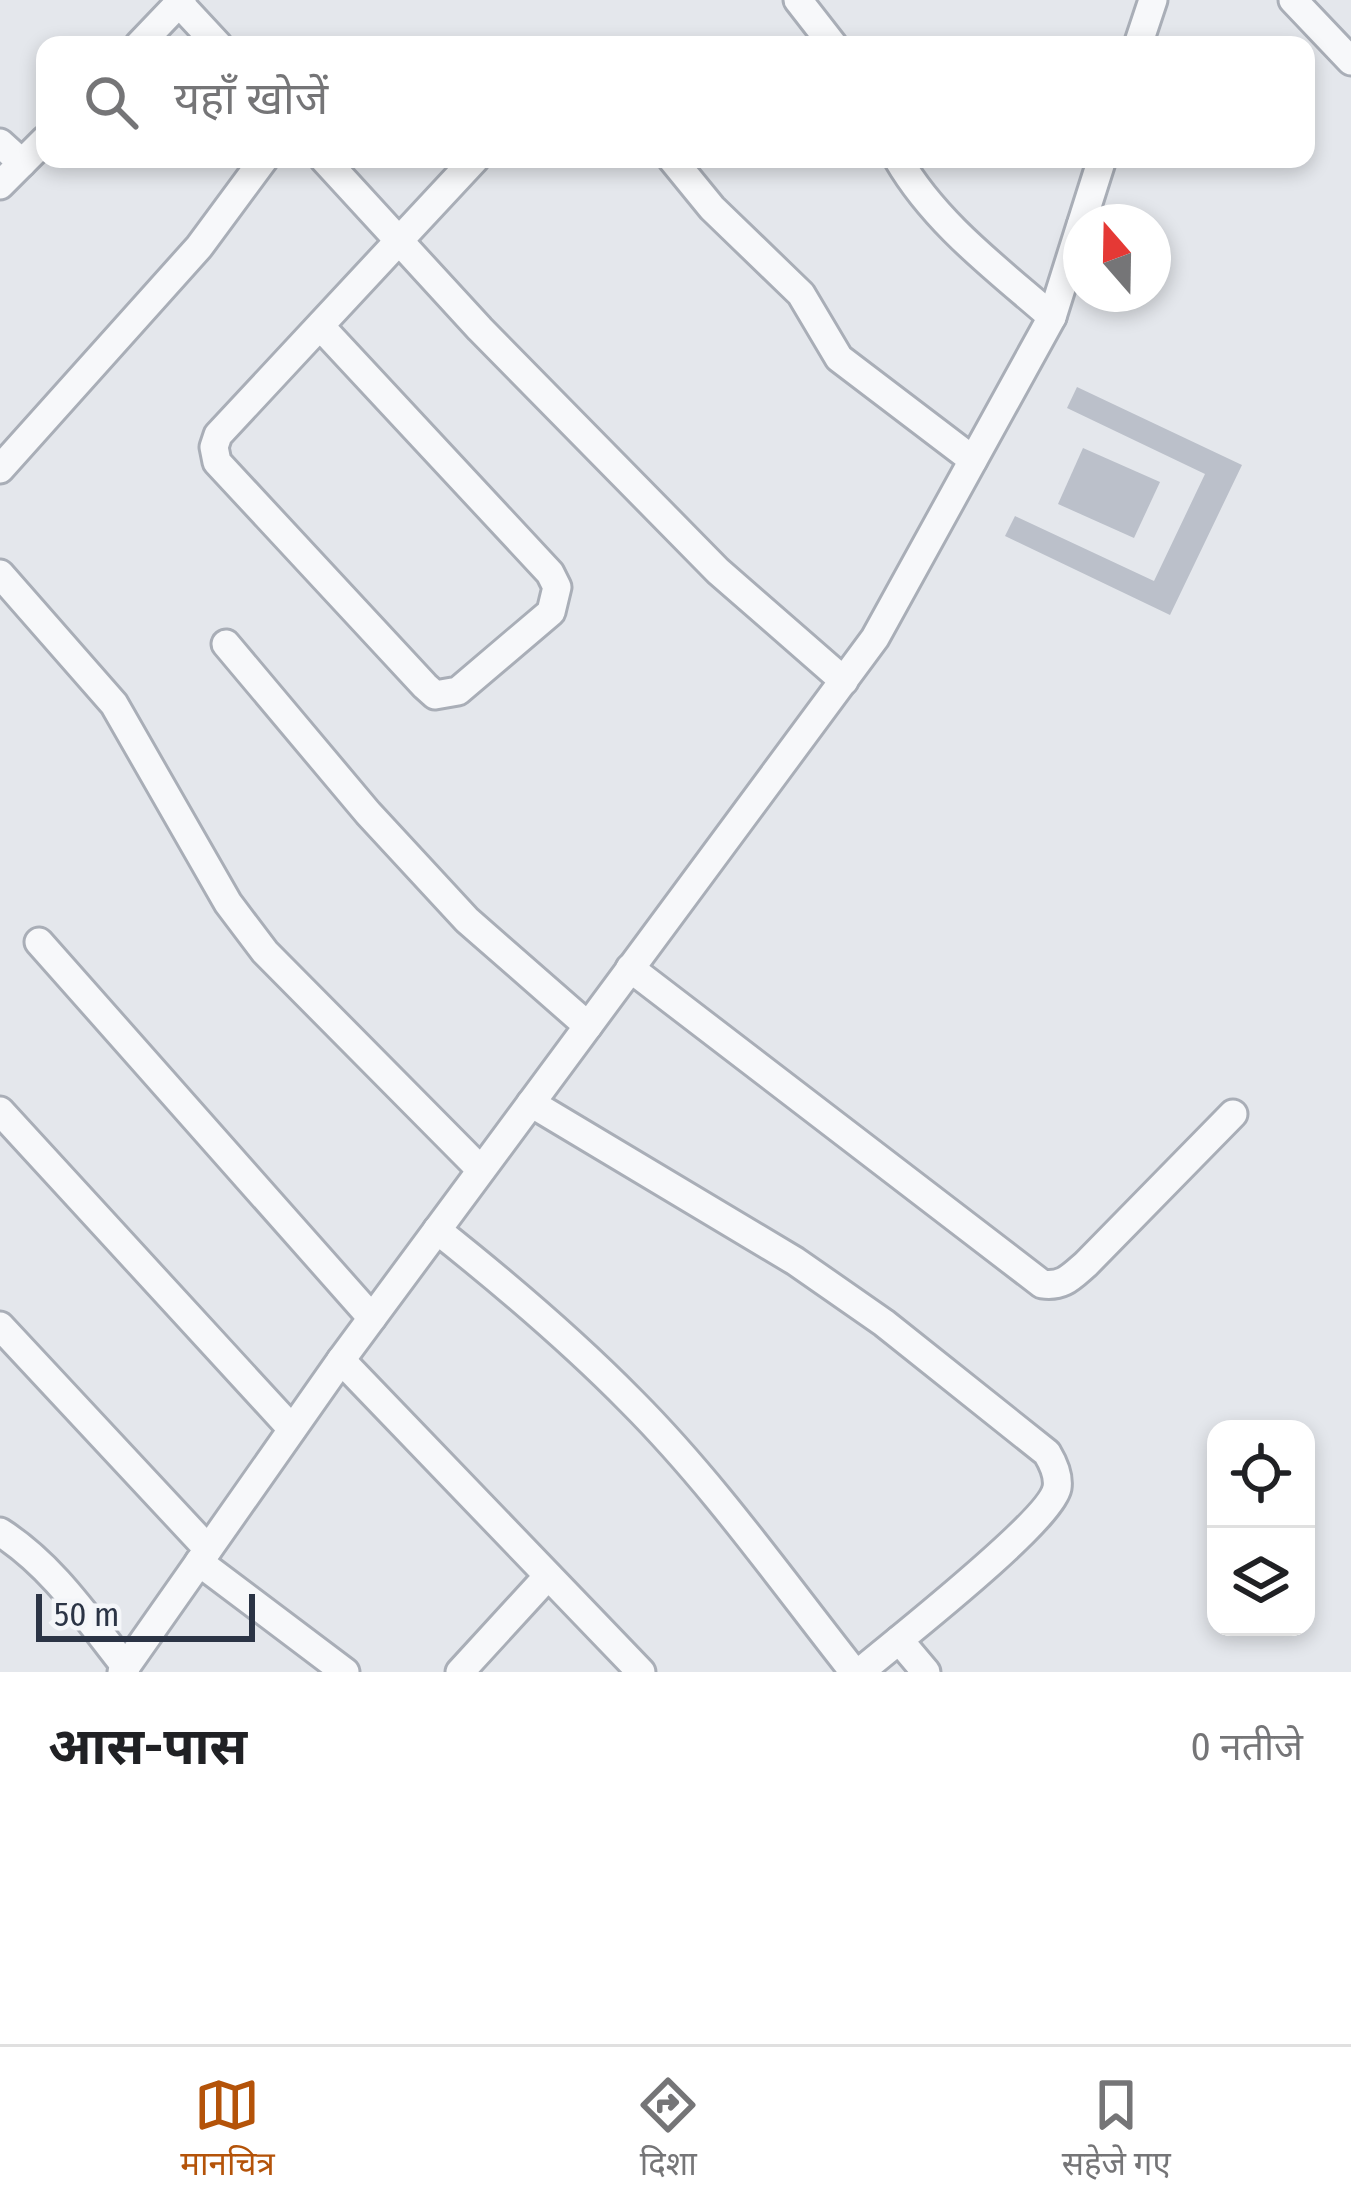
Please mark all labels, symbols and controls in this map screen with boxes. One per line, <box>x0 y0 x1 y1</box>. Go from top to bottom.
search box <box>36 36 1315 168</box>
icon: search <box>78 69 144 135</box>
text: यहाँ खोजें <box>174 72 328 126</box>
north arrow <box>1063 204 1171 312</box>
map controls <box>1207 1420 1315 1636</box>
button: locate <box>1207 1420 1315 1528</box>
button: layers <box>1207 1528 1315 1636</box>
scale bar <box>36 1588 255 1641</box>
text: 50 m <box>54 1595 119 1635</box>
text: आस-पास <box>48 1716 247 1778</box>
text: 0 नतीजे <box>1191 1724 1303 1770</box>
tab: मानचित्र <box>180 2072 275 2188</box>
tab: दिशा <box>635 2072 701 2188</box>
tab: सहेजे गए <box>1062 2072 1171 2188</box>

